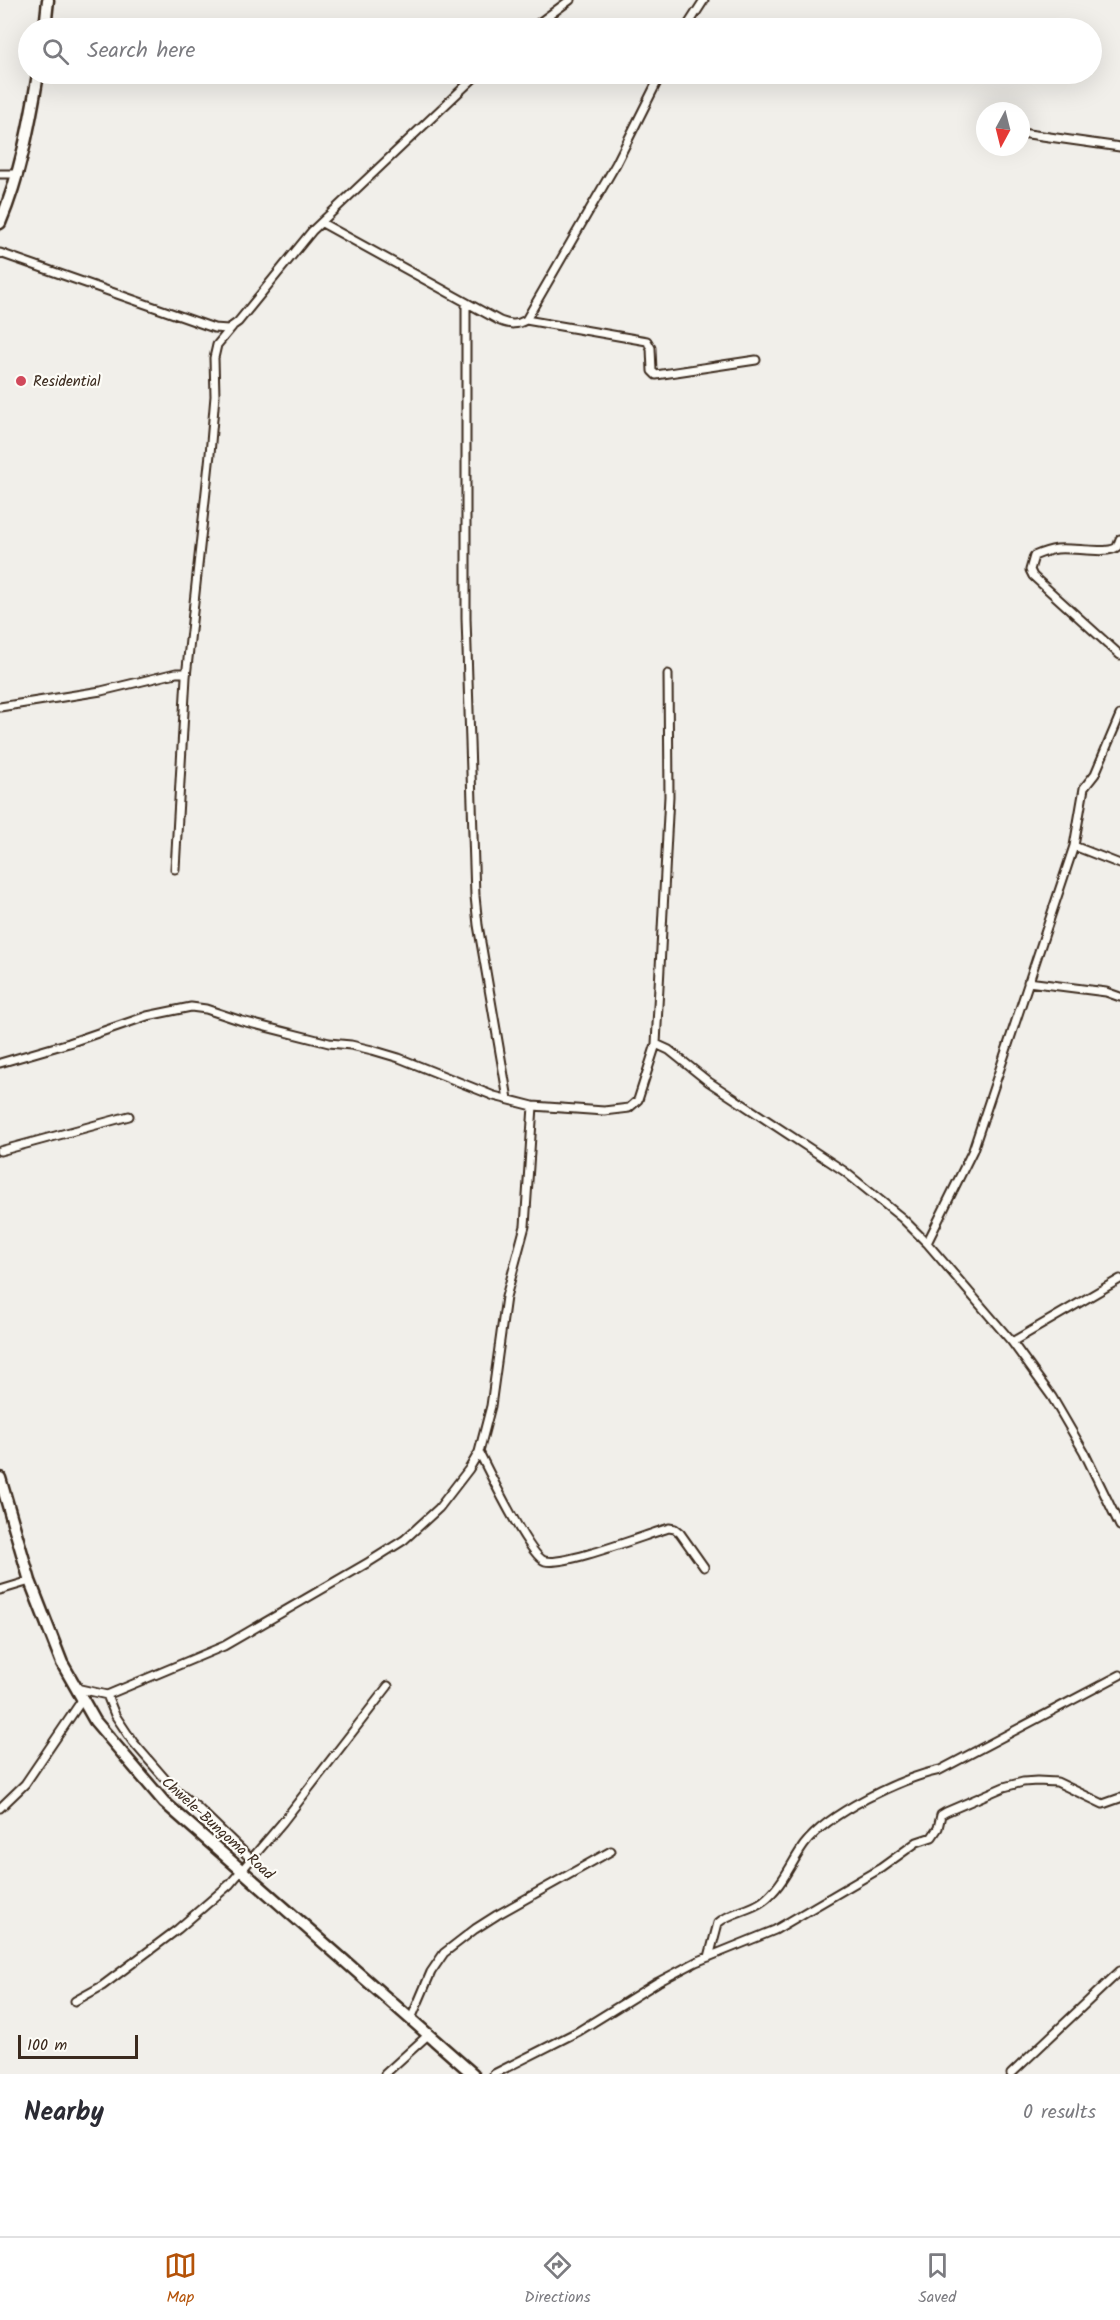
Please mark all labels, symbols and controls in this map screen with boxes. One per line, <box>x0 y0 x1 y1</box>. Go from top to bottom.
search box <box>18 18 1102 84</box>
text: Search here <box>87 34 195 69</box>
icon: search <box>39 35 72 68</box>
north arrow <box>976 102 1030 156</box>
place label: Residential <box>33 370 101 394</box>
marker: Residential <box>14 374 28 388</box>
street label: Chwele-Bungoma Road <box>155 1771 280 1886</box>
scale bar <box>18 2032 138 2060</box>
text: 100 m <box>27 2033 67 2058</box>
text: Nearby <box>24 2092 104 2134</box>
text: 0 results <box>1023 2097 1096 2129</box>
tab: Map <box>164 2249 197 2310</box>
tab: Directions <box>524 2249 591 2310</box>
tab: Saved <box>918 2249 956 2310</box>

